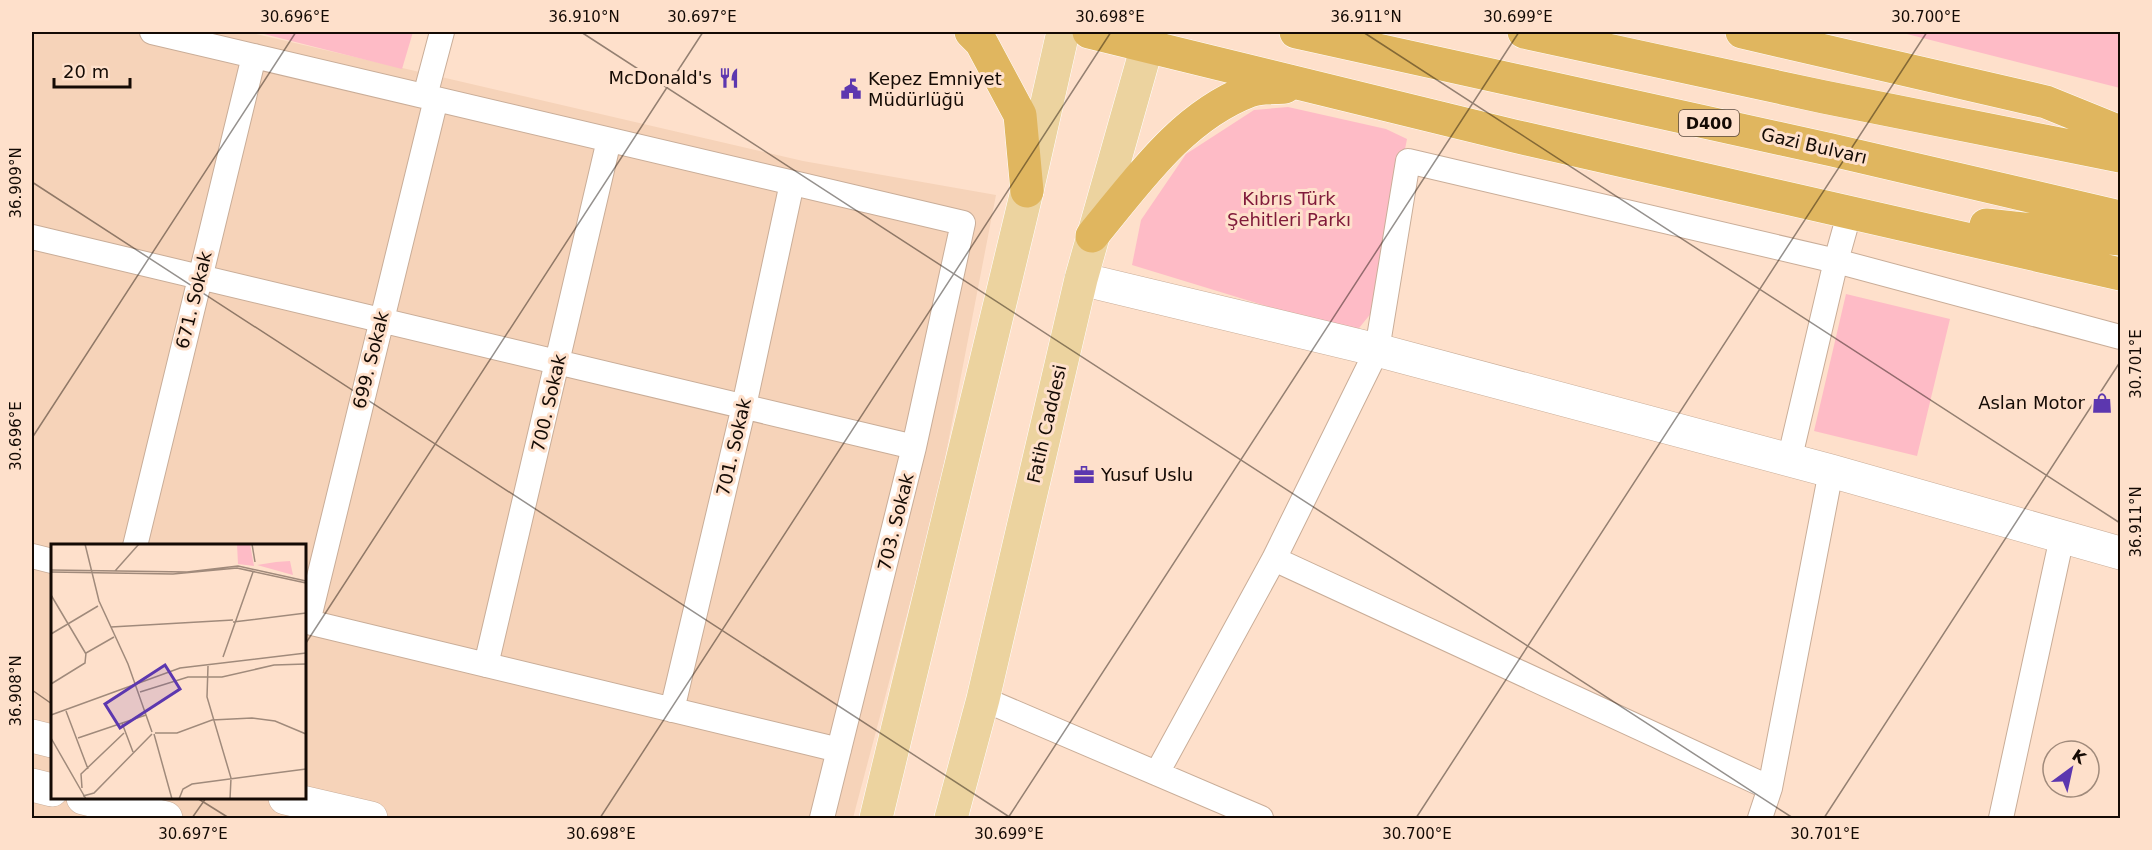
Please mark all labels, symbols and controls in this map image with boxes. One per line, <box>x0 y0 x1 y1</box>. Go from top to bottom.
text: 30.696°E <box>260 8 330 26</box>
text: 36.910°N <box>548 8 620 26</box>
text: 30.697°E <box>667 8 737 26</box>
text: 30.698°E <box>1075 8 1145 26</box>
text: 36.911°N <box>1330 8 1402 26</box>
text: 30.699°E <box>1483 8 1553 26</box>
text: 30.700°E <box>1891 8 1961 26</box>
scale bar <box>54 51 130 89</box>
text: 20 m <box>63 61 109 82</box>
restaurant icon: McDonald's <box>717 66 741 90</box>
place label: McDonald's <box>609 67 712 88</box>
place label: Kepez Emniyet Müdürlüğü <box>868 68 1002 110</box>
public building icon: Kepez Emniyet Müdürlüğü <box>839 77 863 101</box>
road number: D400 <box>1679 110 1739 136</box>
street label: Gazi Bulvarı <box>1759 123 1869 168</box>
text: 36.909°N <box>7 147 25 219</box>
park label: Kıbrıs Türk Şehitleri Parkı <box>1227 188 1351 230</box>
street label: 671. Sokak <box>171 248 216 351</box>
street label: 699. Sokak <box>348 308 393 411</box>
text: 30.701°E <box>2127 329 2145 399</box>
street label: 700. Sokak <box>527 351 570 454</box>
street label: Fatih Caddesi <box>1023 363 1070 485</box>
shop icon: Aslan Motor <box>2090 391 2114 415</box>
place label: Aslan Motor <box>1978 392 2086 413</box>
street label: 701. Sokak <box>712 395 755 498</box>
text: 30.696°E <box>7 401 25 471</box>
office icon: Yusuf Uslu <box>1072 463 1096 487</box>
place label: Yusuf Uslu <box>1100 464 1193 485</box>
street label: 703. Sokak <box>873 470 918 573</box>
text: 36.911°N <box>2127 486 2145 558</box>
inset map <box>51 544 306 799</box>
text: 36.908°N <box>7 655 25 727</box>
north arrow <box>2041 739 2101 799</box>
text: K <box>2069 745 2090 769</box>
text: 30.697°E <box>158 825 228 843</box>
text: 30.698°E <box>566 825 636 843</box>
text: 30.699°E <box>974 825 1044 843</box>
text: 30.700°E <box>1382 825 1452 843</box>
text: 30.701°E <box>1790 825 1860 843</box>

